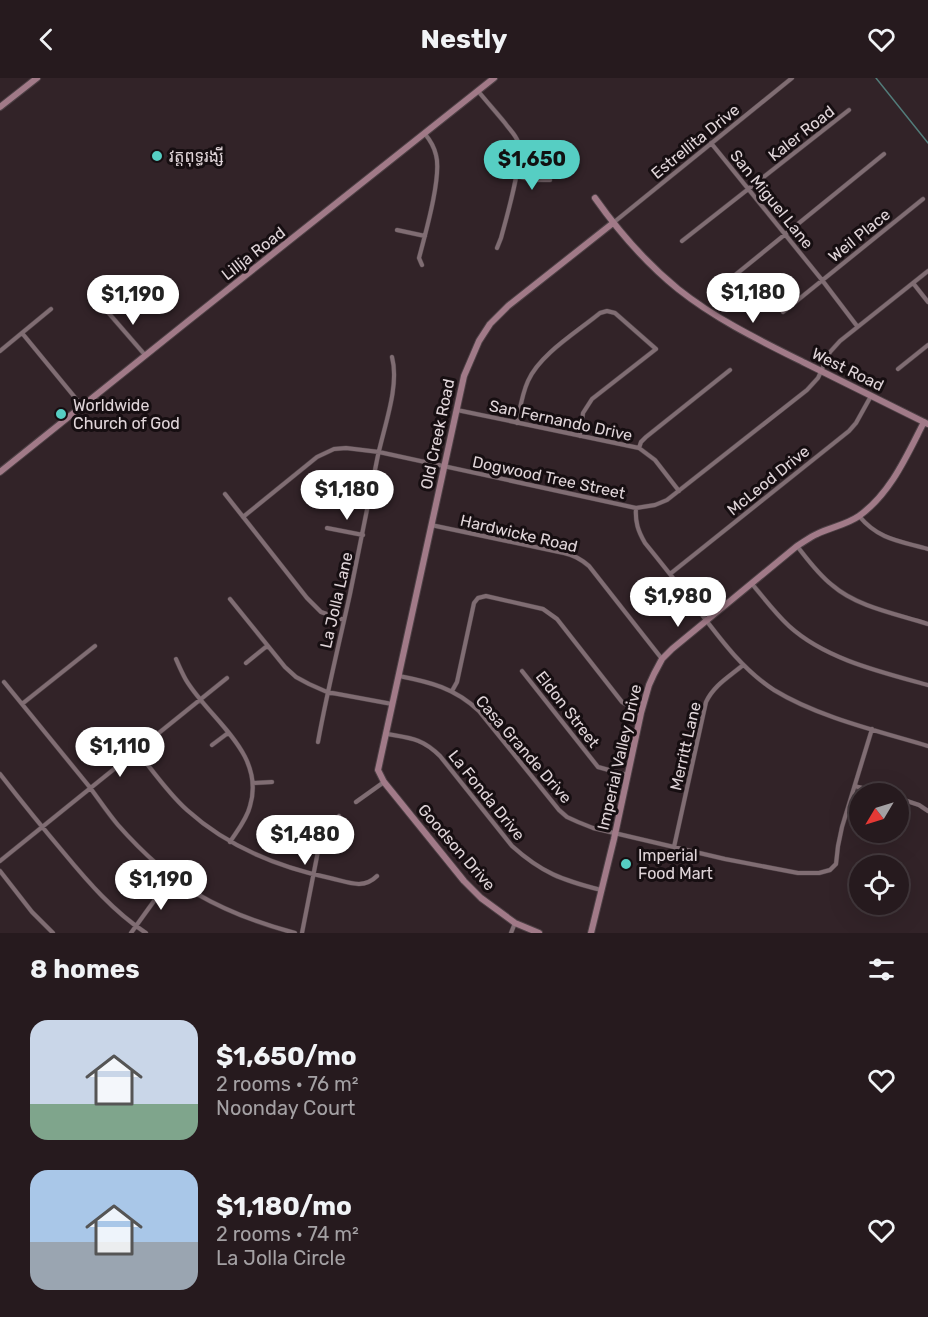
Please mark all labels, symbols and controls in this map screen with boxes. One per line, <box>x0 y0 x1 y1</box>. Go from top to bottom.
icon: back <box>30 23 63 56</box>
text: Nestly <box>421 23 507 55</box>
icon: heart <box>865 23 898 56</box>
street label: Estrellita Drive <box>647 100 743 183</box>
street label: Kaler Road <box>764 102 838 165</box>
pin: $1,650 <box>483 140 581 191</box>
place label: វត្តពុទ្ធរង្សី <box>169 146 224 167</box>
street label: San Miguel Lane <box>726 146 817 253</box>
text: $1,650 <box>498 147 566 171</box>
marker: វត្តពុទ្ធរង្សី <box>150 149 164 163</box>
street label: Weil Place <box>825 205 894 266</box>
street label: Lillja Road <box>218 223 289 284</box>
pin: $1,180 <box>704 273 802 324</box>
pin: $1,190 <box>84 275 182 326</box>
text: $1,180 <box>721 280 785 304</box>
text: $1,190 <box>101 282 165 306</box>
street label: West Road <box>809 344 887 395</box>
street label: Old Creek Road <box>416 377 458 491</box>
place label: Worldwide Church of God <box>73 396 180 433</box>
street label: San Fernando Drive <box>488 396 634 445</box>
marker: Worldwide Church of God <box>54 407 68 421</box>
street label: McLeod Drive <box>723 441 813 519</box>
street label: Dogwood Tree Street <box>471 452 627 503</box>
pin: $1,180 <box>298 470 396 521</box>
text: $1,180 <box>315 477 379 501</box>
street label: Hardwicke Road <box>458 511 579 556</box>
street label: La Jolla Lane <box>316 550 357 650</box>
pin: $1,980 <box>629 577 727 628</box>
text: $1,980 <box>644 584 712 608</box>
street label: Eldon Street <box>532 667 603 751</box>
street label: Imperial Valley Drive <box>593 682 646 832</box>
street label: Casa Grande Drive <box>472 692 576 807</box>
street label: Merritt Lane <box>666 700 705 792</box>
pin: $1,110 <box>71 727 169 778</box>
text: $1,110 <box>89 734 151 758</box>
street label: La Fonda Drive <box>444 746 529 844</box>
north arrow <box>849 783 909 843</box>
map controls <box>849 783 909 915</box>
street label: Goodson Drive <box>414 800 499 894</box>
pin: $1,480 <box>256 815 354 866</box>
text: $1,480 <box>270 822 340 846</box>
place label: Imperial Food Mart <box>638 846 713 883</box>
button: locate <box>849 855 909 915</box>
marker: Imperial Food Mart <box>619 857 633 871</box>
pin: $1,190 <box>112 860 210 911</box>
text: $1,190 <box>129 867 193 891</box>
icon: filters <box>865 953 898 986</box>
text: 8 homes <box>30 954 140 985</box>
text: $1,650/mo <box>216 1041 357 1072</box>
icon: home <box>78 1044 150 1116</box>
icon: heart <box>865 1064 898 1097</box>
text: 2 rooms · 76 m² <box>216 1072 359 1096</box>
text: Noonday Court <box>216 1096 355 1120</box>
text: $1,180/mo <box>216 1191 352 1222</box>
icon: home <box>78 1194 150 1266</box>
icon: heart <box>865 1214 898 1247</box>
text: 2 rooms · 74 m² <box>216 1222 359 1246</box>
text: La Jolla Circle <box>216 1246 346 1270</box>

